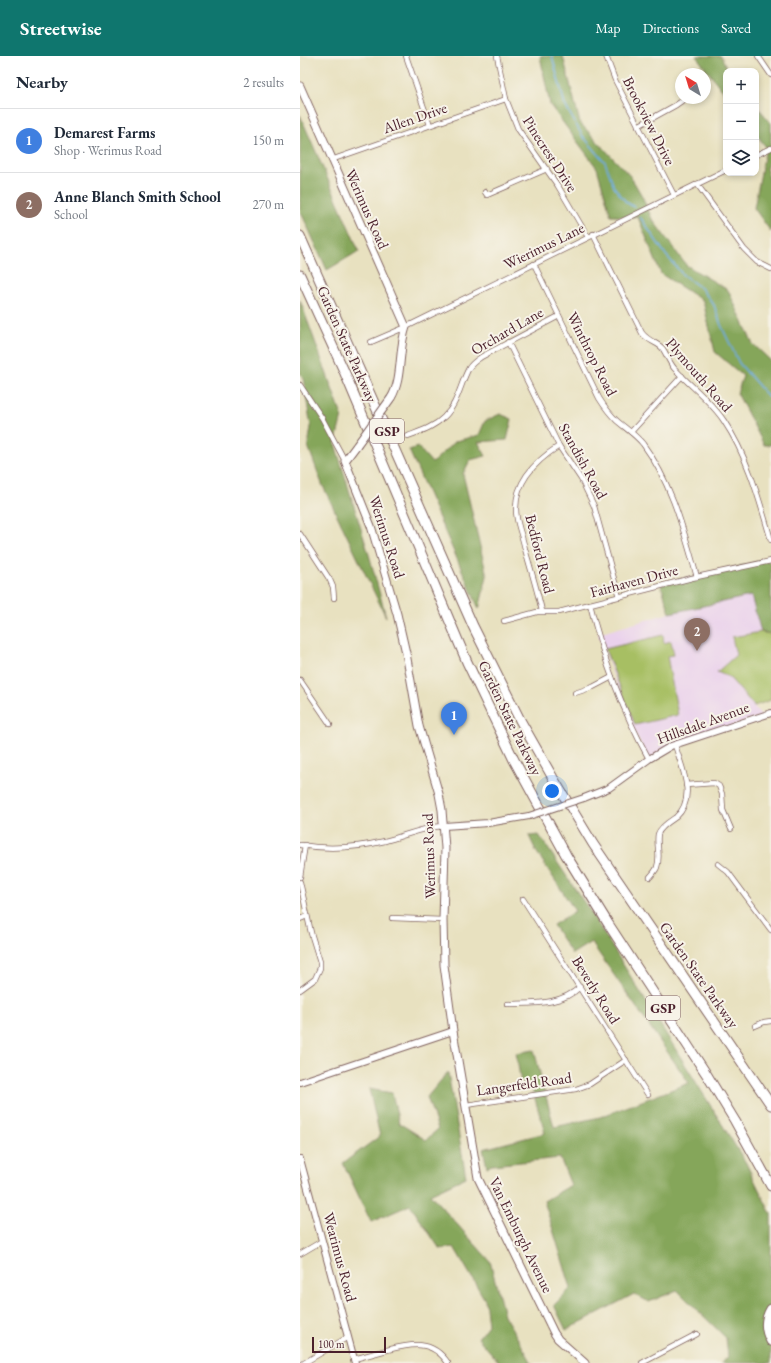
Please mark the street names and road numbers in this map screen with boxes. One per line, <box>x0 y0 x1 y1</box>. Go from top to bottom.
street label: Brookview Drive <box>619 73 680 168</box>
street label: Allen Drive <box>379 98 449 138</box>
street label: Pinecrest Drive <box>519 112 582 195</box>
street label: Werimus Road <box>341 166 394 252</box>
street label: Wierimus Lane <box>500 218 587 273</box>
street label: Garden State Parkway <box>313 283 382 405</box>
street label: Orchard Lane <box>467 302 546 359</box>
street label: Winthrop Road <box>563 308 622 399</box>
street label: Plymouth Road <box>662 334 737 416</box>
road number: GSP <box>370 419 404 443</box>
street label: Standish Road <box>555 419 612 502</box>
street label: Werimus Road <box>365 493 410 581</box>
street label: Bedford Road <box>521 512 560 596</box>
street label: Fairhaven Drive <box>588 560 680 601</box>
street label: Garden State Parkway <box>474 657 547 779</box>
street label: Hillsdale Avenue <box>654 697 752 748</box>
street label: Werimus Road <box>417 813 439 899</box>
street label: Garden State Parkway <box>656 918 743 1032</box>
street label: Beverly Road <box>568 952 625 1027</box>
road number: GSP <box>646 996 680 1020</box>
street label: Langerfeld Road <box>475 1067 573 1100</box>
street label: Van Emburgh Avenue <box>485 1174 558 1296</box>
street label: Wearimus Road <box>319 1210 362 1304</box>

